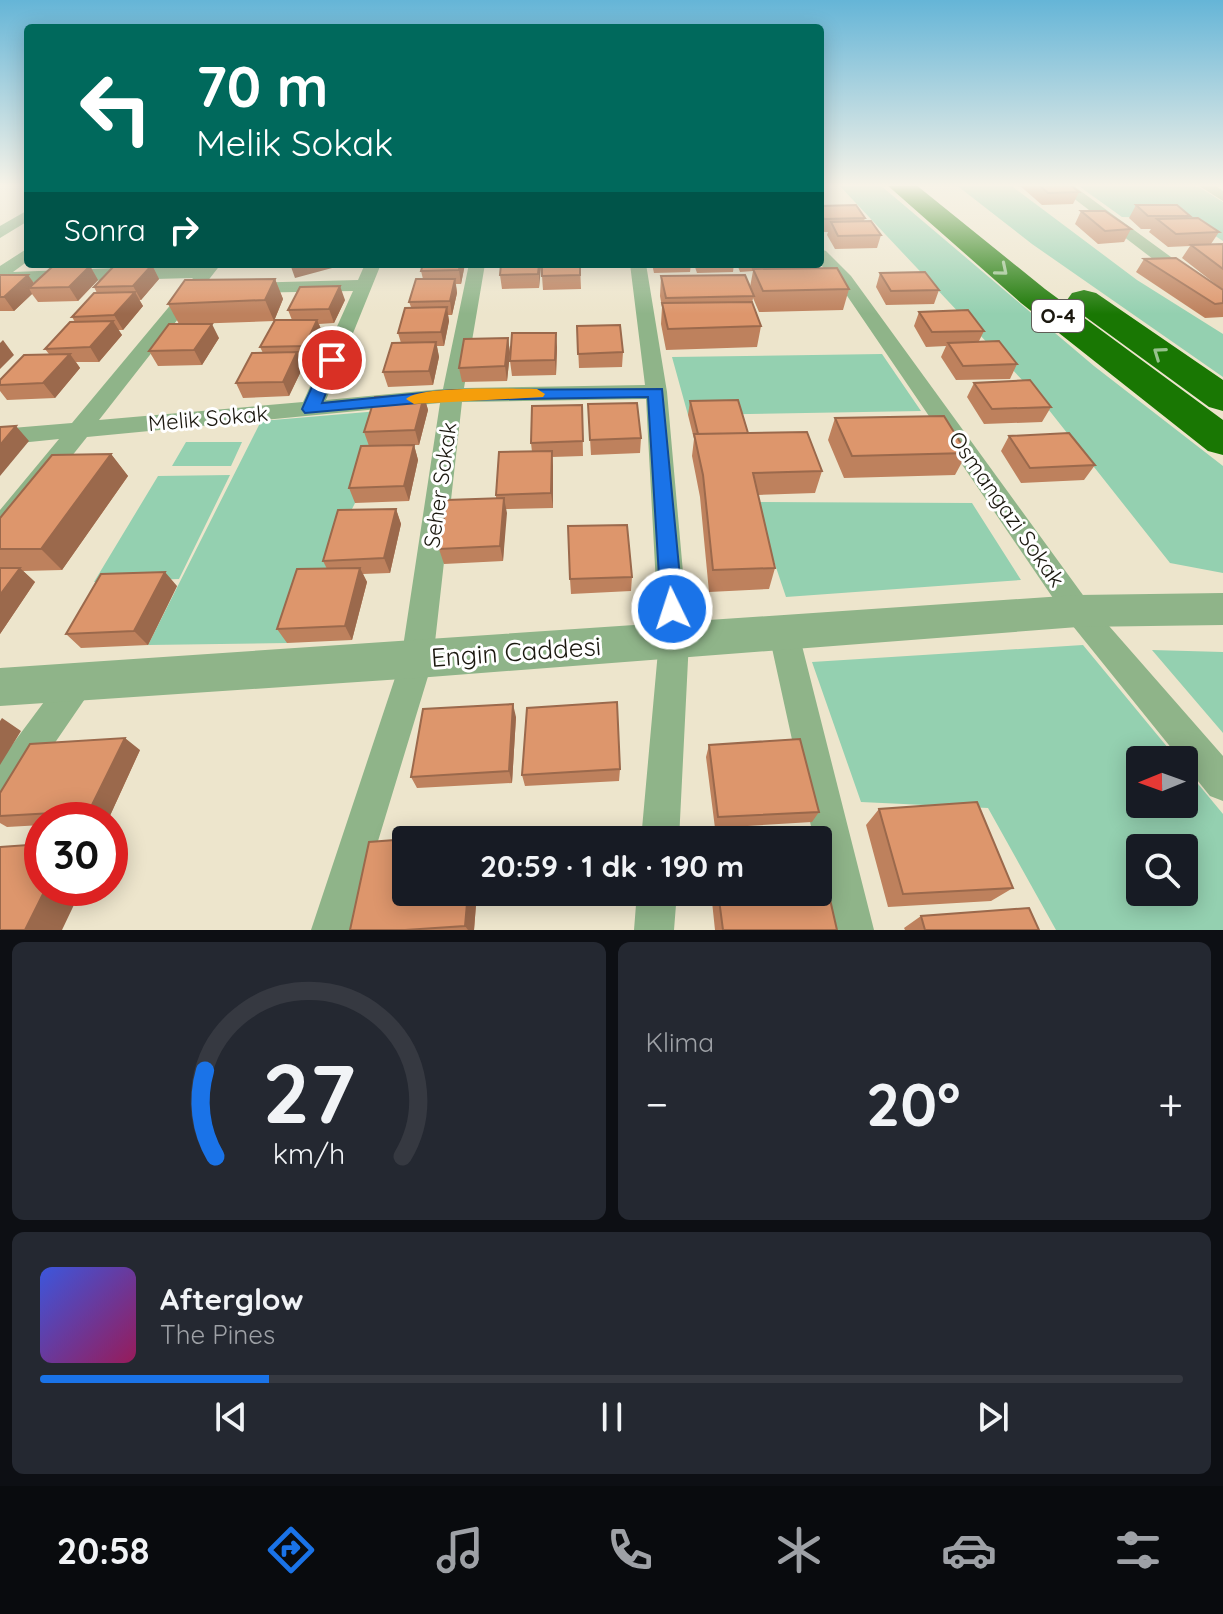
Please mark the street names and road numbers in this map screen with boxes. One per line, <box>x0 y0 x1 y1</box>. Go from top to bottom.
road number: O-4 <box>1032 300 1084 332</box>
street label: Melik Sokak <box>147 399 269 437</box>
street label: Seher Sokak <box>417 420 463 550</box>
street label: Osmangazi Sokak <box>943 426 1071 592</box>
street label: Engin Caddesi <box>430 629 602 674</box>

